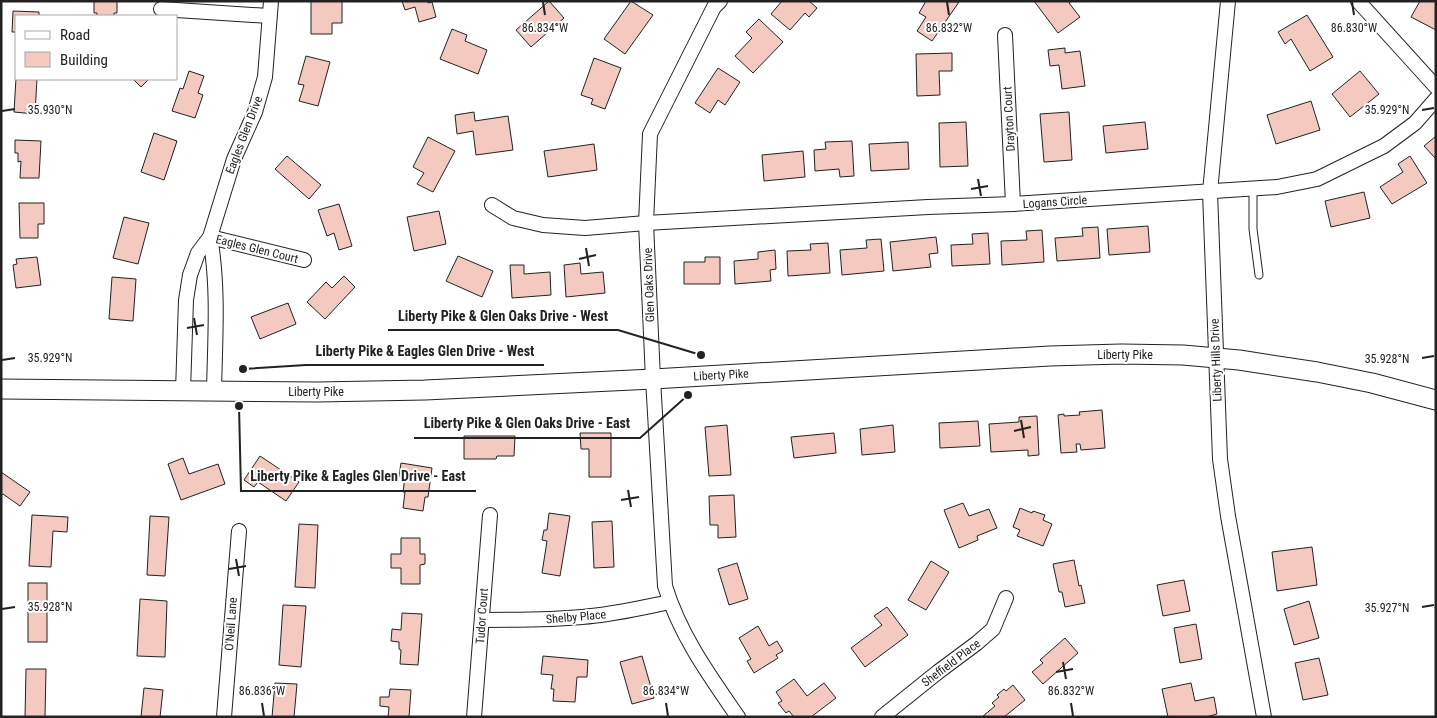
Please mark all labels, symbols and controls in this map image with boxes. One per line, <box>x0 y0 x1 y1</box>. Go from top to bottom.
legend <box>15 15 178 80</box>
text: 86.834°W <box>522 21 568 35</box>
text: 86.832°W <box>926 21 972 35</box>
text: 86.830°W <box>1331 21 1377 35</box>
text: Road <box>60 26 90 44</box>
text: Building <box>60 51 108 69</box>
street label: Drayton Court <box>1000 86 1018 152</box>
street label: Eagles Glen Drive <box>223 94 265 176</box>
text: 35.930°N <box>28 103 72 117</box>
text: 35.929°N <box>1365 103 1409 117</box>
street label: Logans Circle <box>1022 193 1088 211</box>
street label: Eagles Glen Court <box>214 232 300 266</box>
street label: Glen Oaks Drive <box>641 247 657 323</box>
callout: Liberty Pike & Glen Oaks Drive - West <box>388 301 618 330</box>
text: Liberty Pike & Glen Oaks Drive - West <box>398 308 608 324</box>
street label: Liberty Hills Drive <box>1208 318 1224 402</box>
callout: Liberty Pike & Eagles Glen Drive - West <box>306 336 544 365</box>
text: Liberty Pike & Eagles Glen Drive - West <box>316 343 534 359</box>
street label: Liberty Pike <box>1097 348 1153 362</box>
text: 35.929°N <box>28 351 72 365</box>
text: 35.928°N <box>1365 352 1409 366</box>
street label: Liberty Pike <box>693 367 749 383</box>
street label: Liberty Pike <box>288 385 344 399</box>
callout: Liberty Pike & Glen Oaks Drive - East <box>414 409 640 438</box>
text: Liberty Pike & Glen Oaks Drive - East <box>424 415 630 431</box>
callout: Liberty Pike & Eagles Glen Drive - East <box>241 462 476 491</box>
text: Liberty Pike & Eagles Glen Drive - East <box>250 468 466 484</box>
street label: Tudor Court <box>473 587 491 644</box>
street label: O'Neil Lane <box>222 596 240 651</box>
text: 35.928°N <box>28 600 72 614</box>
text: 35.927°N <box>1365 601 1409 615</box>
street label: Shelby Place <box>545 607 607 627</box>
street label: Sheffield Place <box>919 636 983 690</box>
text: 86.836°W <box>239 684 285 698</box>
text: 86.834°W <box>643 684 689 698</box>
text: 86.832°W <box>1048 684 1094 698</box>

